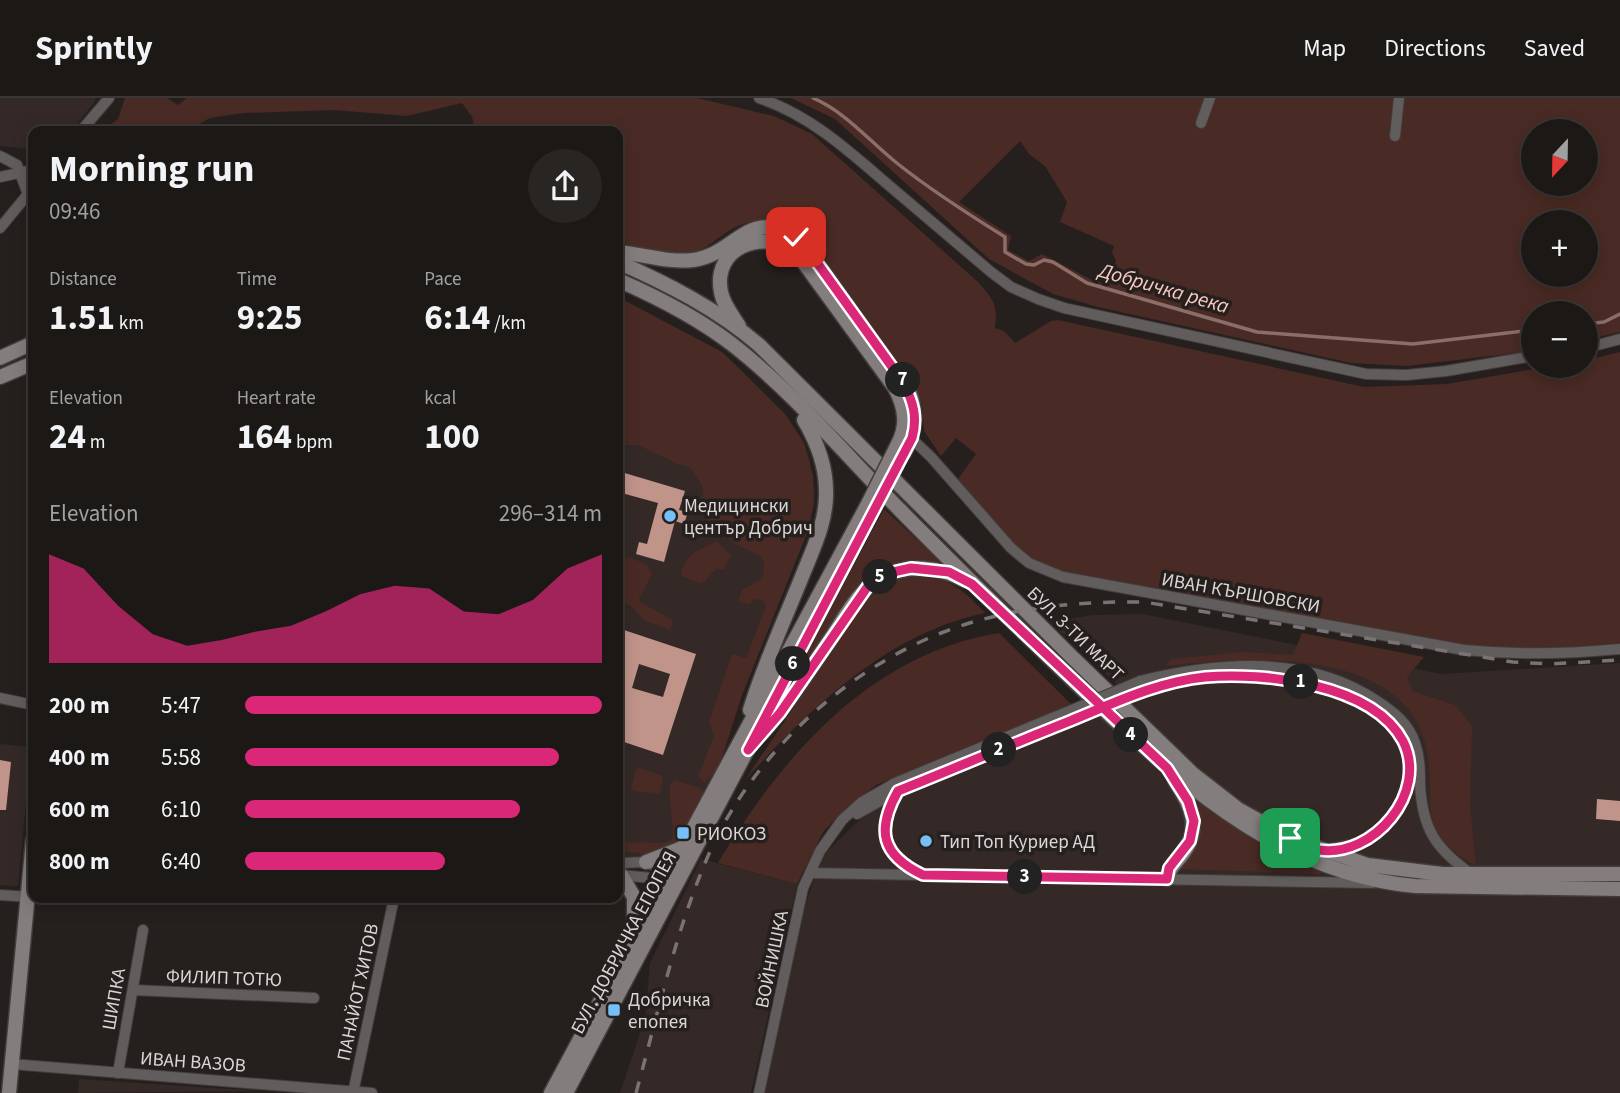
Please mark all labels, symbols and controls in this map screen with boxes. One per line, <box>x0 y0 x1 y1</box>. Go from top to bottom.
text: Sprintly <box>35 25 153 72</box>
text: Map <box>1303 31 1346 66</box>
text: Directions <box>1384 31 1486 66</box>
text: Saved <box>1524 31 1585 66</box>
north arrow <box>1521 119 1598 196</box>
map controls <box>1521 119 1598 378</box>
text: Morning run <box>49 142 254 196</box>
button: share <box>528 149 602 223</box>
text: 09:46 <box>49 195 100 228</box>
pin <box>766 207 826 267</box>
button: + <box>1521 210 1598 287</box>
icon: check <box>777 218 815 256</box>
water label: Добричка река <box>1093 255 1233 321</box>
text: Distance <box>49 266 117 293</box>
text: Time <box>237 266 277 293</box>
text: Pace <box>424 266 462 293</box>
text: 1.51 <box>49 293 115 343</box>
text: 9:25 <box>237 293 303 343</box>
text: 6:14 <box>424 293 490 343</box>
button: − <box>1521 301 1598 378</box>
text: km <box>115 310 144 337</box>
text: /km <box>490 310 526 337</box>
pin: 7 <box>886 362 920 398</box>
text: 7 <box>897 366 908 393</box>
text: Elevation <box>49 385 123 412</box>
text: Heart rate <box>237 385 316 412</box>
text: kcal <box>424 385 456 412</box>
text: 24 <box>49 412 86 462</box>
text: 164 <box>237 412 292 462</box>
text: 100 <box>424 412 480 462</box>
text: m <box>86 429 106 456</box>
text: bpm <box>292 429 333 456</box>
place label: Медицински център Добрич <box>684 493 813 542</box>
text: Elevation <box>49 497 139 530</box>
text: 296–314 m <box>499 497 602 530</box>
marker: Медицински център Добрич <box>662 508 678 524</box>
pin: 5 <box>862 560 898 594</box>
text: 5 <box>874 563 885 590</box>
street label: ИВАН КЪРШОВСКИ <box>1159 566 1322 621</box>
street label: БУЛ. 3-ТИ МАРТ <box>1020 581 1130 687</box>
pin: 6 <box>776 646 810 682</box>
text: 6 <box>787 650 798 677</box>
pin: 1 <box>1284 664 1318 700</box>
text: 1 <box>1295 668 1306 695</box>
text: 200 m <box>49 689 110 722</box>
text: 5:47 <box>161 689 201 722</box>
pin: 4 <box>1114 718 1148 752</box>
text: 4 <box>1125 721 1136 748</box>
pin: 2 <box>982 732 1016 768</box>
text: 2 <box>993 736 1004 763</box>
text: 400 m <box>49 741 110 774</box>
text: 5:58 <box>161 741 201 774</box>
text: 600 m <box>49 793 110 826</box>
text: 6:10 <box>161 793 201 826</box>
pin <box>1260 808 1320 868</box>
icon: arrive <box>1271 819 1309 857</box>
place label: РИОКОЗ <box>697 821 766 848</box>
marker: РИОКОЗ <box>675 825 691 841</box>
place label: Тип Топ Куриер АД <box>940 829 1095 856</box>
marker: Тип Топ Куриер АД <box>918 833 934 849</box>
text: 800 m <box>49 845 110 878</box>
text: 6:40 <box>161 845 201 878</box>
street label: БУЛ. ДОБРИЧКА ЕПОПЕЯ <box>565 846 684 1039</box>
pin: 3 <box>1007 860 1042 894</box>
text: 3 <box>1019 863 1030 890</box>
street label: ВОЙНИШКА <box>749 907 796 1011</box>
street label: ПАНАЙОТ ХИТОВ <box>331 921 386 1063</box>
street label: ФИЛИП ТОТЮ <box>165 963 283 994</box>
street label: ШИПКА <box>96 965 133 1033</box>
place label: Добричка епопея <box>628 987 711 1036</box>
marker: Добричка епопея <box>606 1002 622 1018</box>
street label: ИВАН ВАЗОВ <box>139 1045 247 1080</box>

